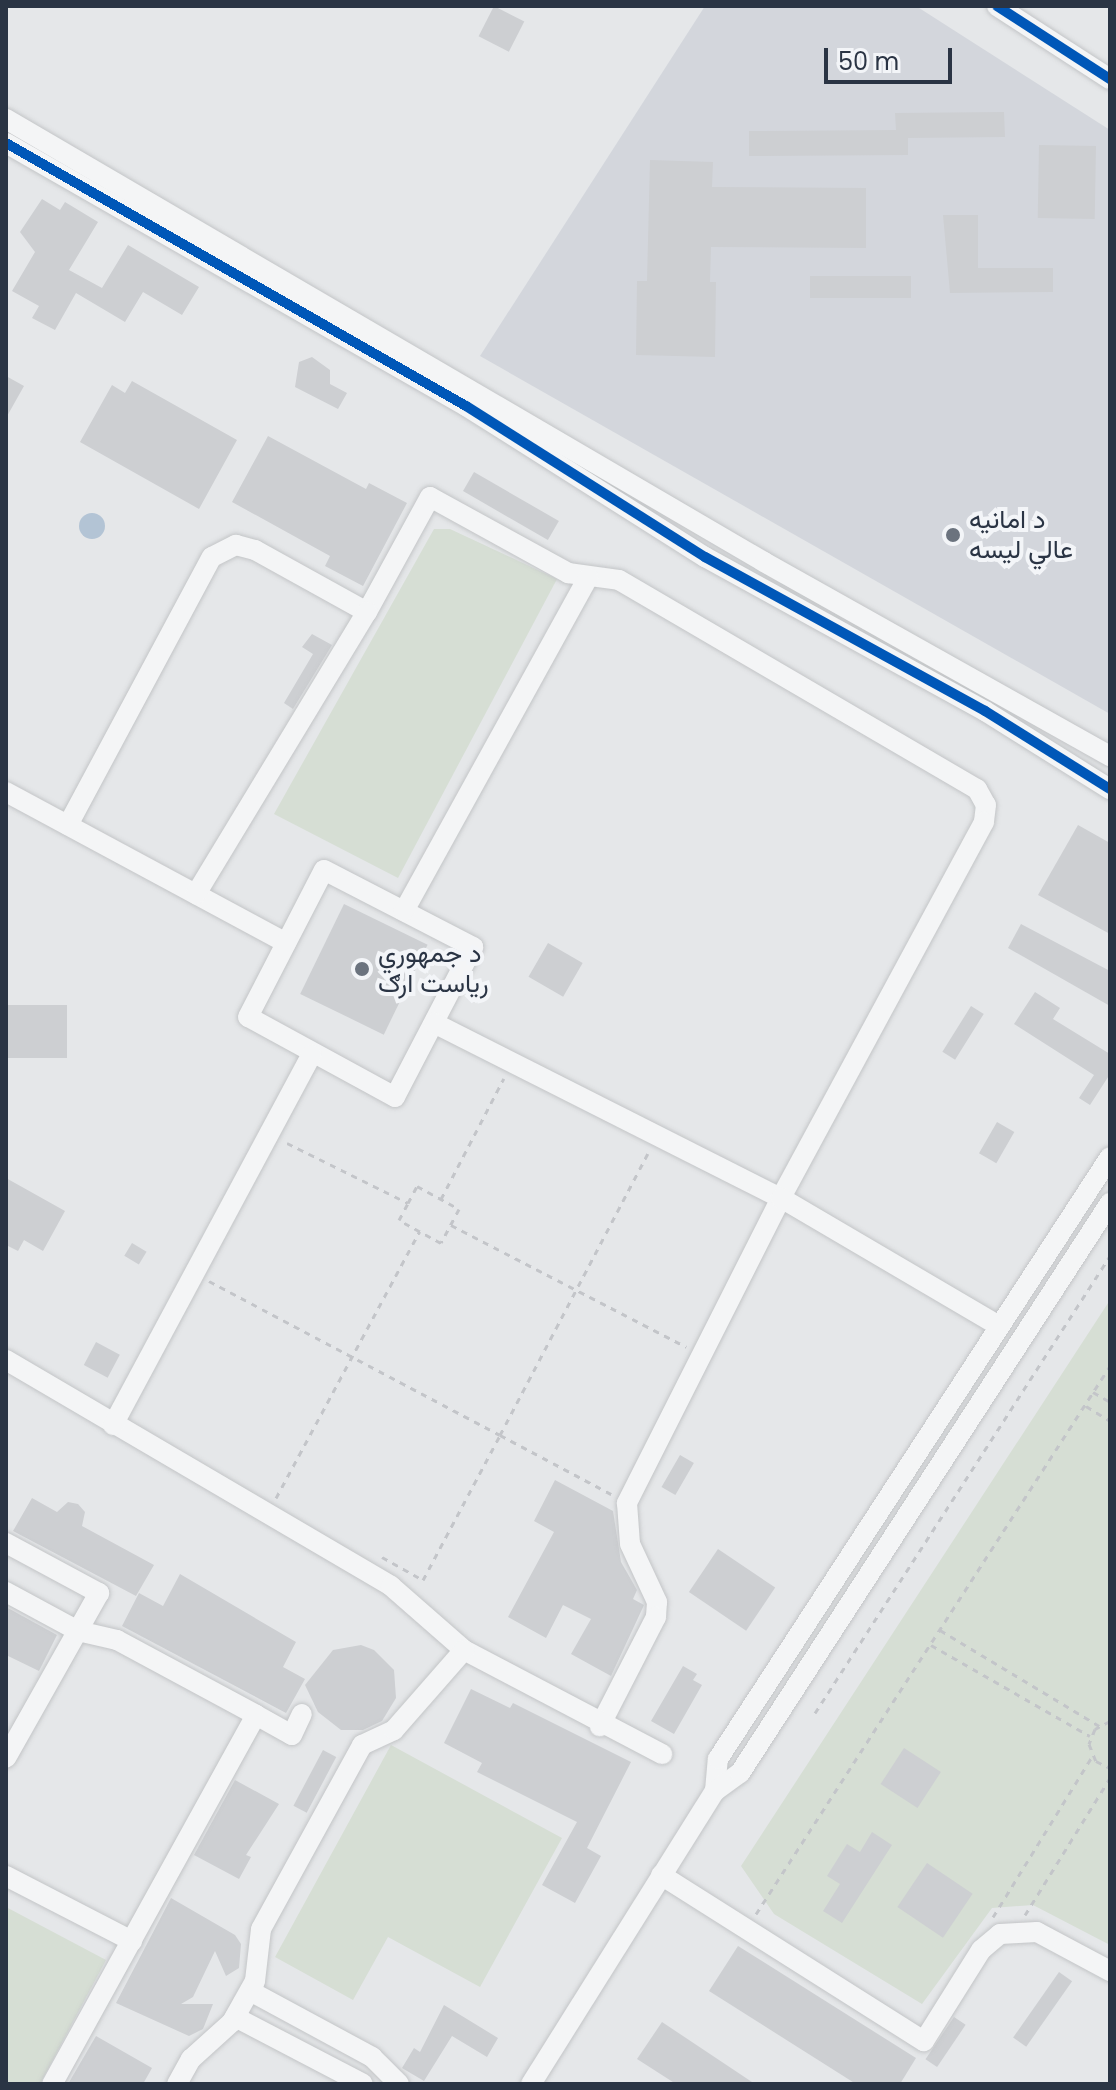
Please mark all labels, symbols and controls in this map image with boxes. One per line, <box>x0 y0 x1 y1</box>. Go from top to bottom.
scale bar <box>828 32 956 82</box>
text: 50 m <box>838 45 899 78</box>
place label: د امانیه عالي لیسه <box>969 504 1073 566</box>
marker: د امانیه عالي لیسه <box>944 526 962 544</box>
place label: د جمهوري ریاست ارګ <box>378 938 489 1000</box>
marker: د جمهوري ریاست ارګ <box>353 960 371 978</box>

